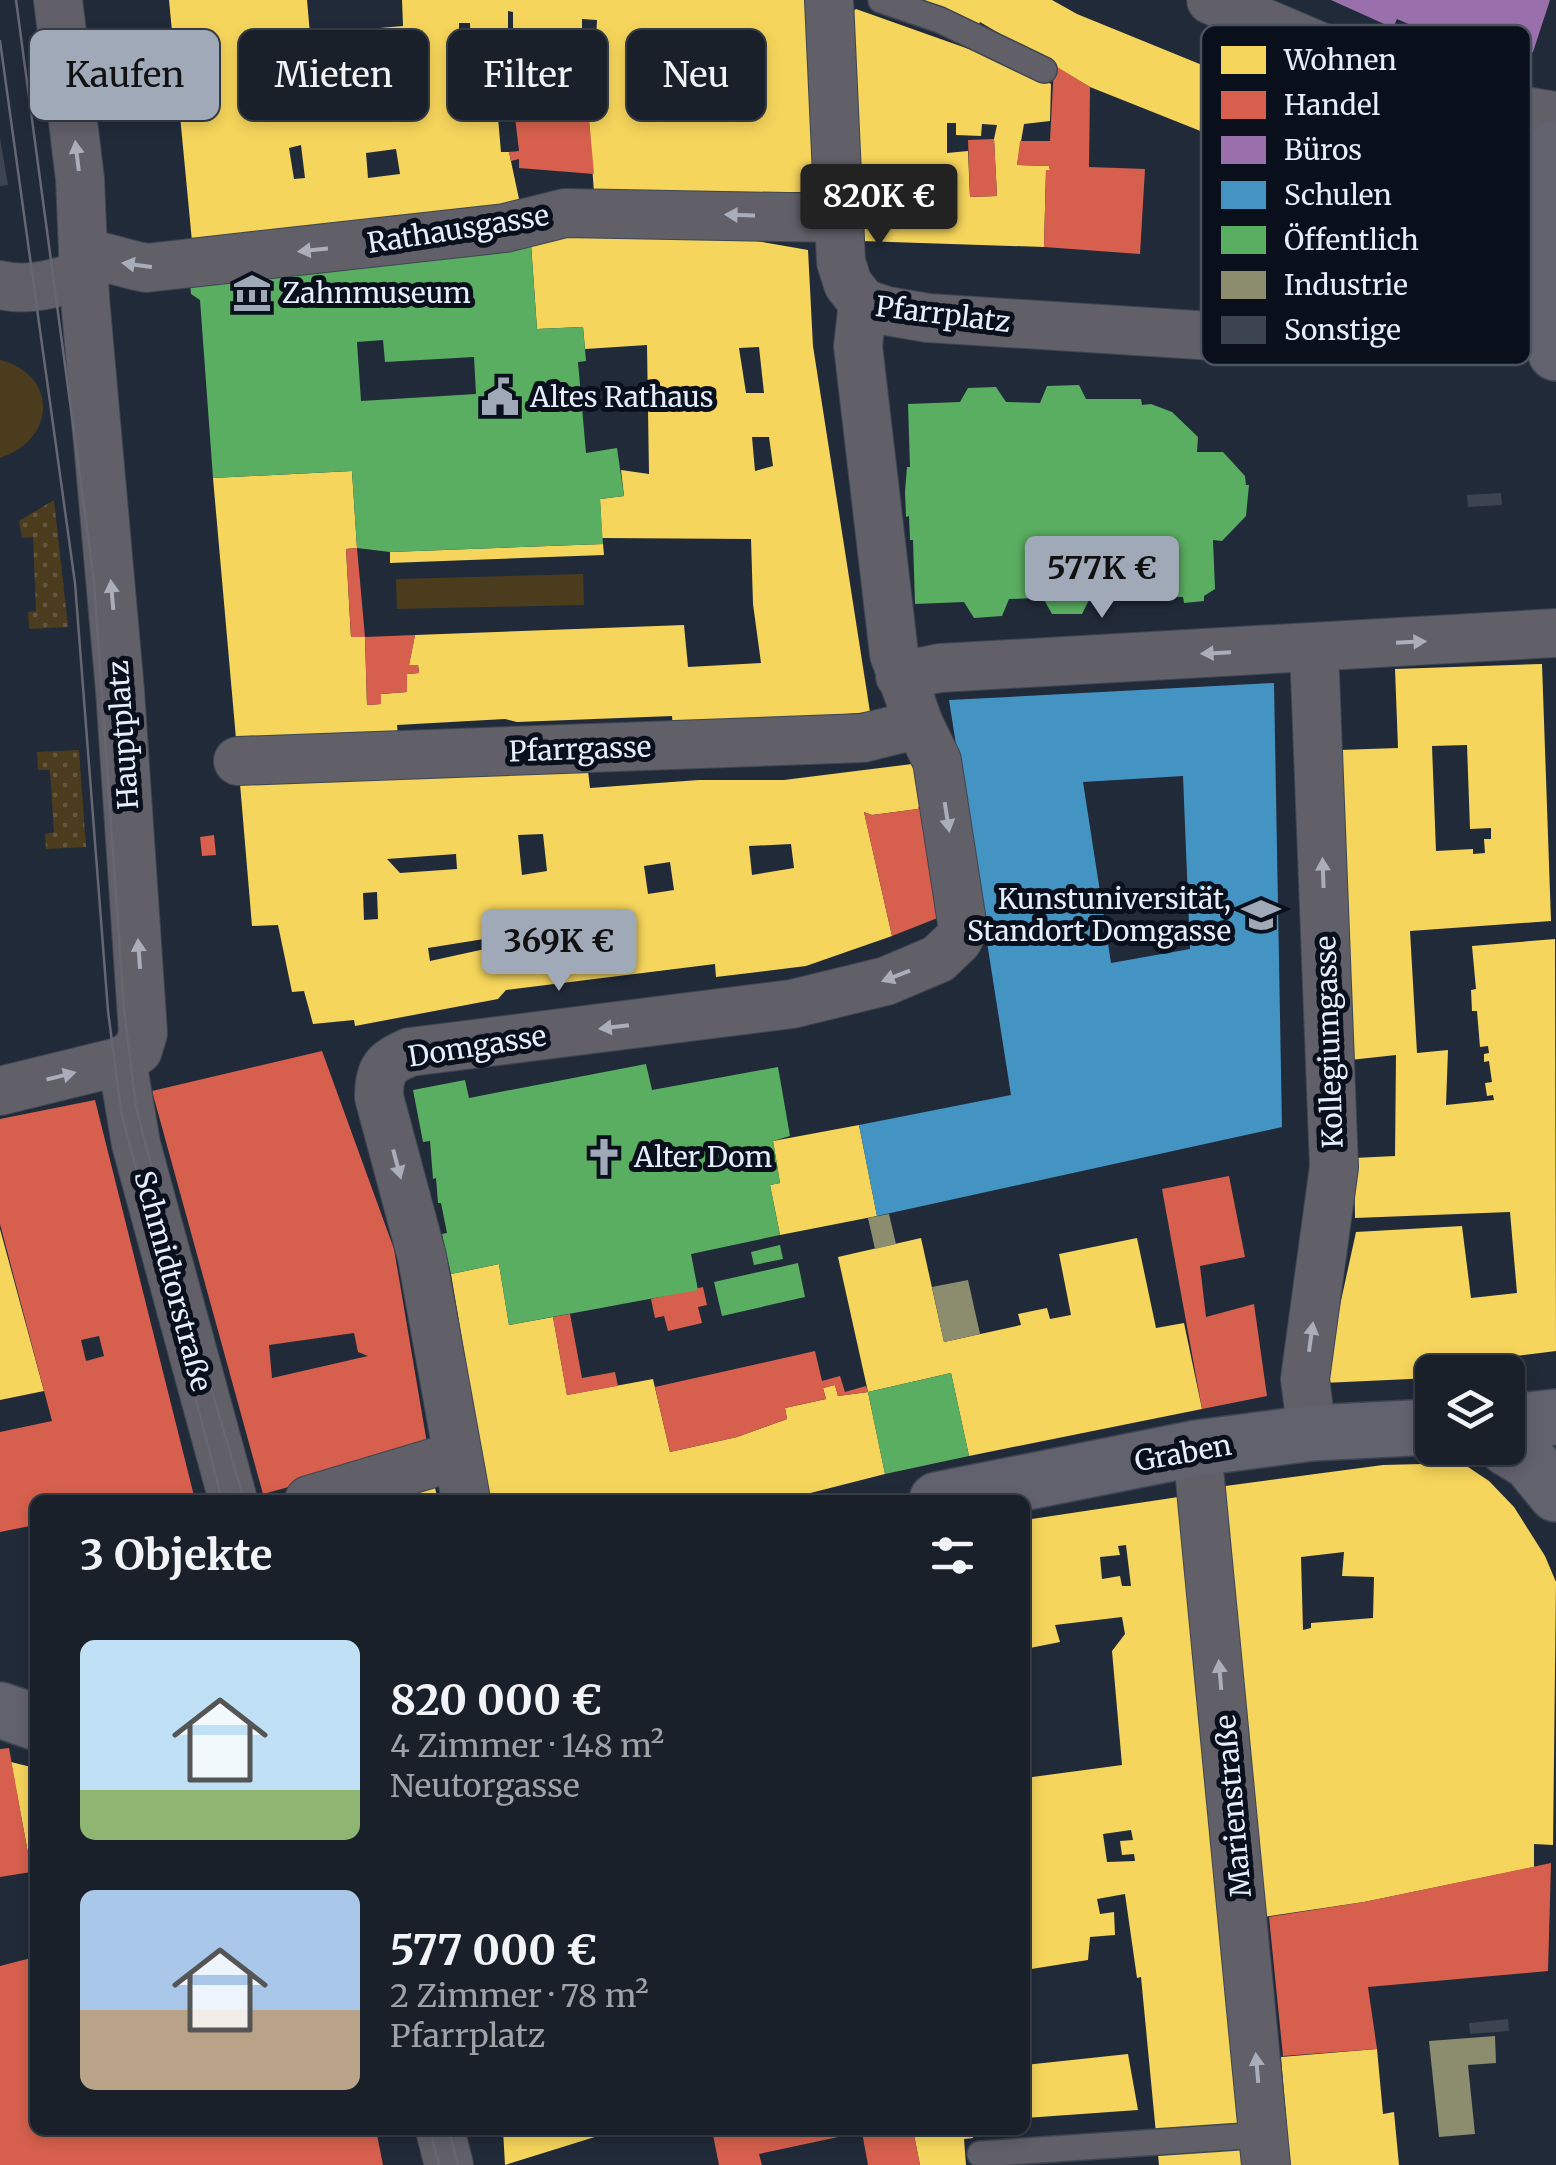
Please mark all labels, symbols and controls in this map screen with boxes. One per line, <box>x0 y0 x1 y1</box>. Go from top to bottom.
legend <box>1201 25 1531 365</box>
chip: Kaufen <box>30 30 219 120</box>
chip: Mieten <box>239 30 428 120</box>
chip: Filter <box>448 30 607 120</box>
chip: Neu <box>627 30 765 120</box>
text: Wohnen <box>1283 42 1397 78</box>
text: Handel <box>1284 87 1381 123</box>
text: Büros <box>1284 132 1362 168</box>
one-way arrow <box>69 139 85 171</box>
pin: 820K € <box>798 164 960 249</box>
text: 820K € <box>822 176 936 216</box>
text: Schulen <box>1284 177 1392 213</box>
street label: Rathausgasse <box>365 197 551 261</box>
one-way arrow <box>723 207 755 223</box>
text: Öffentlich <box>1284 222 1419 258</box>
one-way arrow <box>297 242 328 258</box>
one-way arrow <box>121 256 152 272</box>
text: Industrie <box>1284 267 1408 303</box>
museum icon: Zahnmuseum <box>231 272 273 314</box>
place label: Zahnmuseum <box>282 275 471 311</box>
street label: Pfarrplatz <box>873 288 1013 340</box>
text: Sonstige <box>1284 312 1401 348</box>
public building icon: Altes Rathaus <box>479 376 521 418</box>
place label: Altes Rathaus <box>529 379 714 415</box>
pin: 577K € <box>1021 536 1183 621</box>
text: 577K € <box>1047 548 1157 588</box>
one-way arrow <box>103 578 119 610</box>
one-way arrow <box>1396 634 1427 650</box>
one-way arrow <box>1200 645 1232 661</box>
street label: Hauptplatz <box>100 659 146 811</box>
street label: Pfarrgasse <box>508 729 652 769</box>
one-way arrow <box>939 801 955 833</box>
one-way arrow <box>1314 857 1330 889</box>
place label: Kunstuniversität, Standort Domgasse <box>967 881 1231 949</box>
school or university icon: Kunstuniversität, Standort Domgasse <box>1240 894 1282 936</box>
pin: 369K € <box>478 909 640 994</box>
text: 369K € <box>504 921 614 961</box>
street label: Kollegiumgasse <box>1307 935 1351 1149</box>
one-way arrow <box>131 937 147 969</box>
one-way arrow <box>880 969 910 985</box>
street label: Domgasse <box>405 1017 549 1075</box>
one-way arrow <box>598 1019 630 1035</box>
one-way arrow <box>46 1068 77 1083</box>
church icon: Alter Dom <box>583 1136 625 1178</box>
place label: Alter Dom <box>633 1139 773 1175</box>
one-way arrow <box>390 1149 406 1180</box>
street label: Schmidtorstraße <box>126 1167 220 1395</box>
one-way arrow <box>1303 1320 1319 1352</box>
map controls <box>1415 1355 1525 1465</box>
button: layers <box>1415 1355 1525 1465</box>
street label: Graben <box>1132 1427 1234 1479</box>
icon: filters <box>925 1528 980 1583</box>
text: 3 Objekte <box>80 1529 272 1581</box>
one-way arrow <box>1212 1658 1228 1690</box>
text: 820 000 € <box>390 1674 602 1726</box>
icon: home <box>160 1680 280 1800</box>
street label: Marienstraße <box>1207 1713 1259 1899</box>
text: 4 Zimmer · 148 m² <box>390 1726 664 1766</box>
text: Neutorgasse <box>390 1766 580 1806</box>
text: 577 000 € <box>390 1924 597 1976</box>
icon: home <box>160 1930 280 2050</box>
text: 2 Zimmer · 78 m² <box>390 1976 649 2016</box>
text: Pfarrplatz <box>390 2016 545 2056</box>
one-way arrow <box>1249 2051 1265 2083</box>

